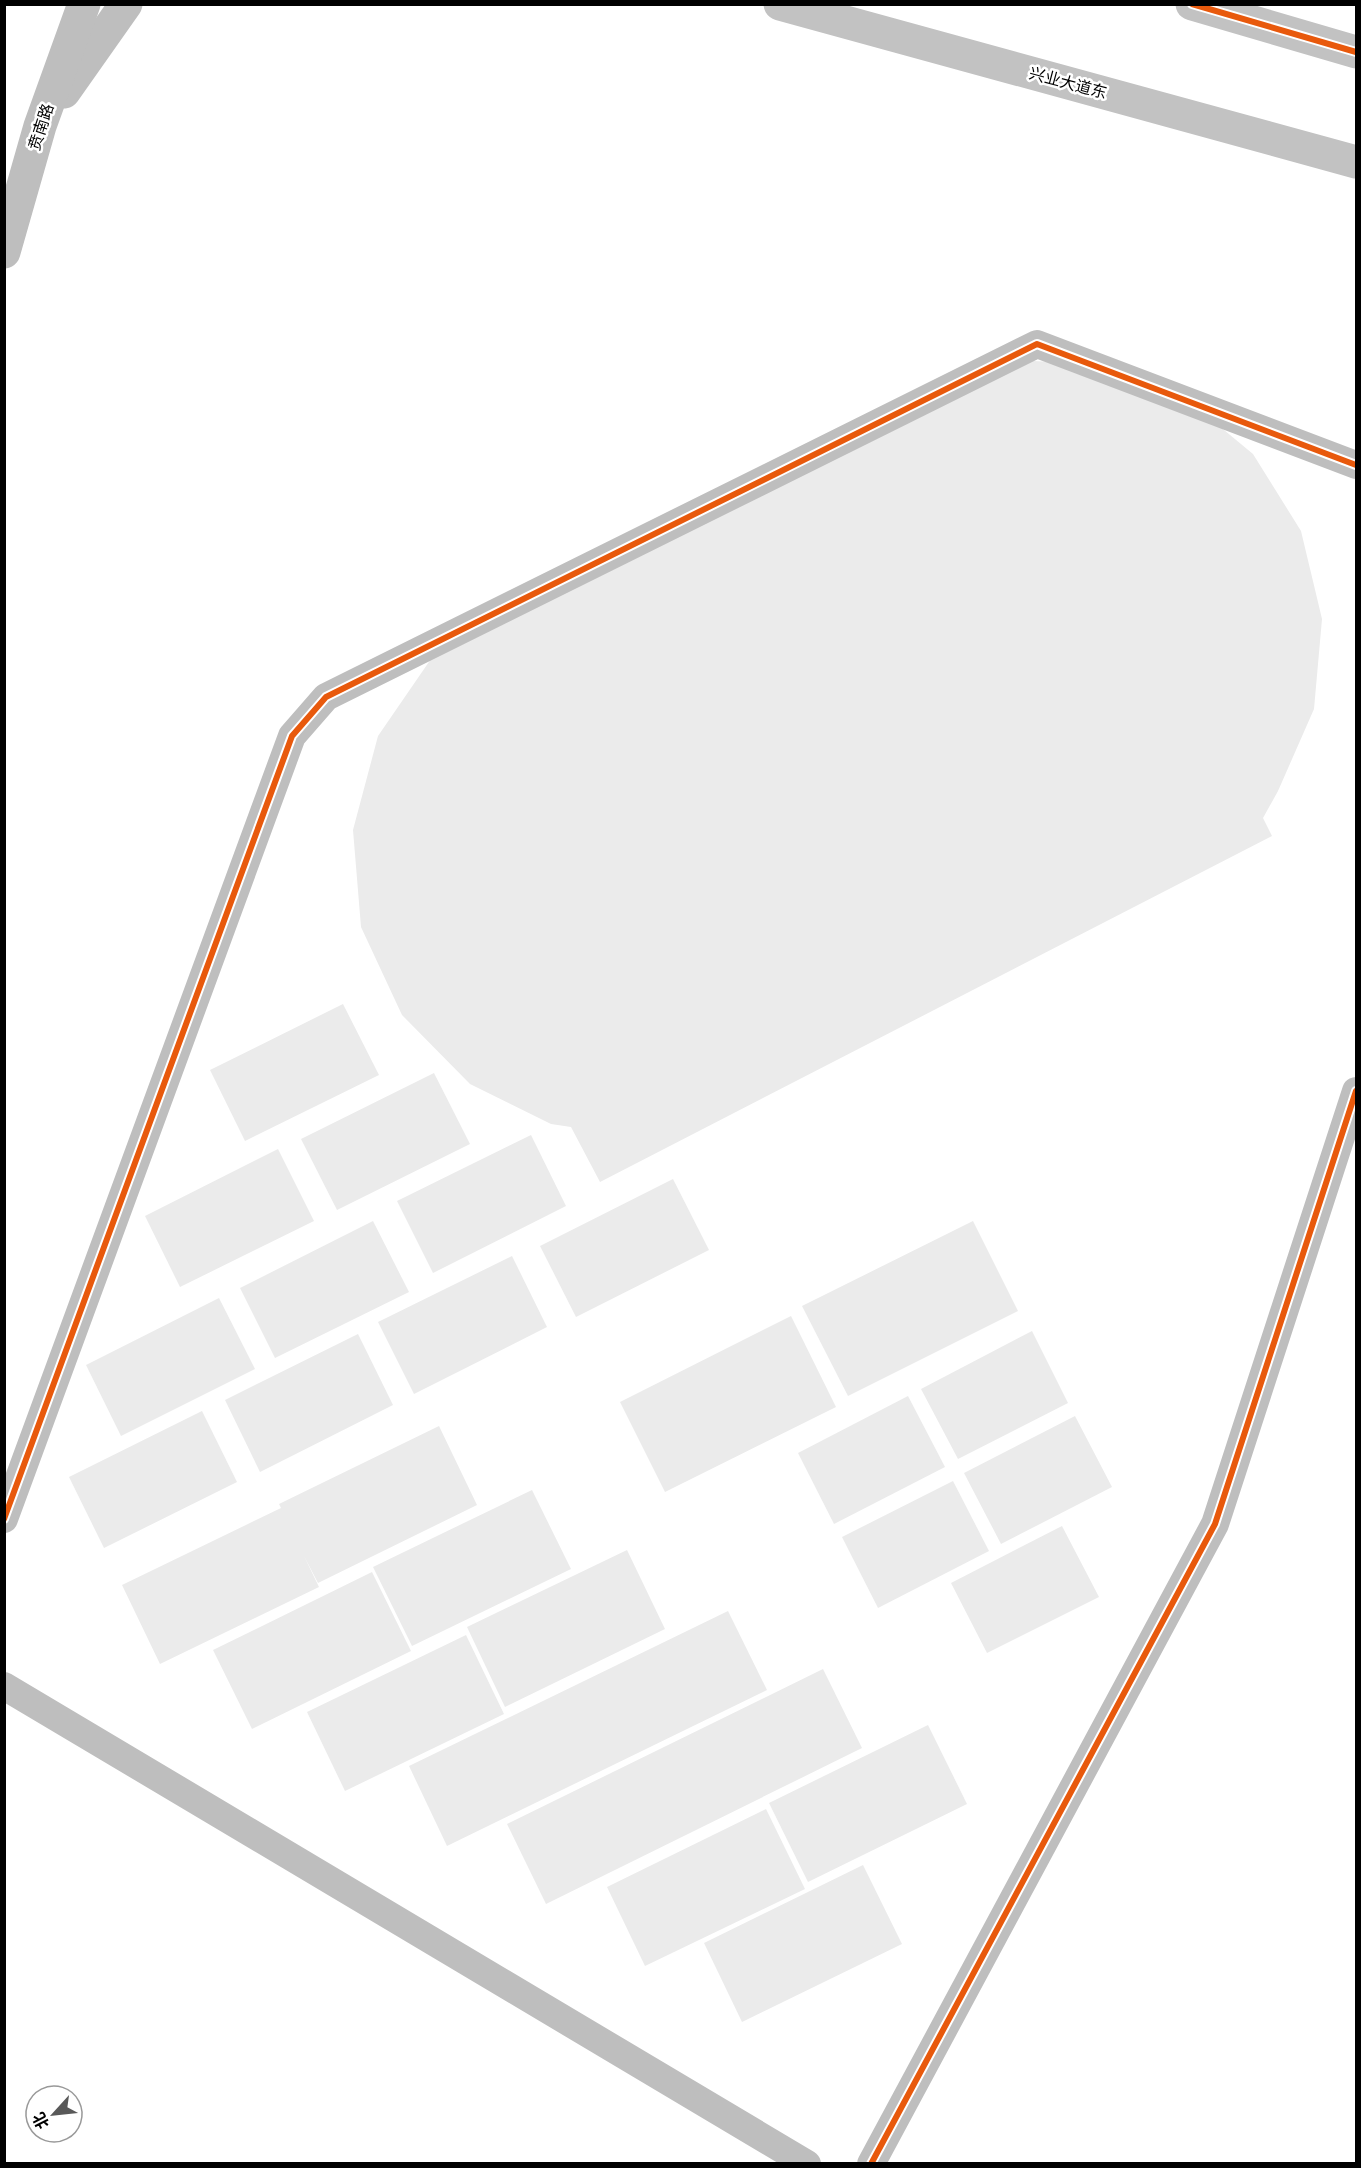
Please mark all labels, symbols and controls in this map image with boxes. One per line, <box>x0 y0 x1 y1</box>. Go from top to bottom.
street label: 兴业大道东 <box>1027 63 1109 103</box>
street label: 贲南路 <box>25 101 57 153</box>
north arrow <box>24 2084 84 2144</box>
text: 北 <box>29 2109 53 2132</box>

